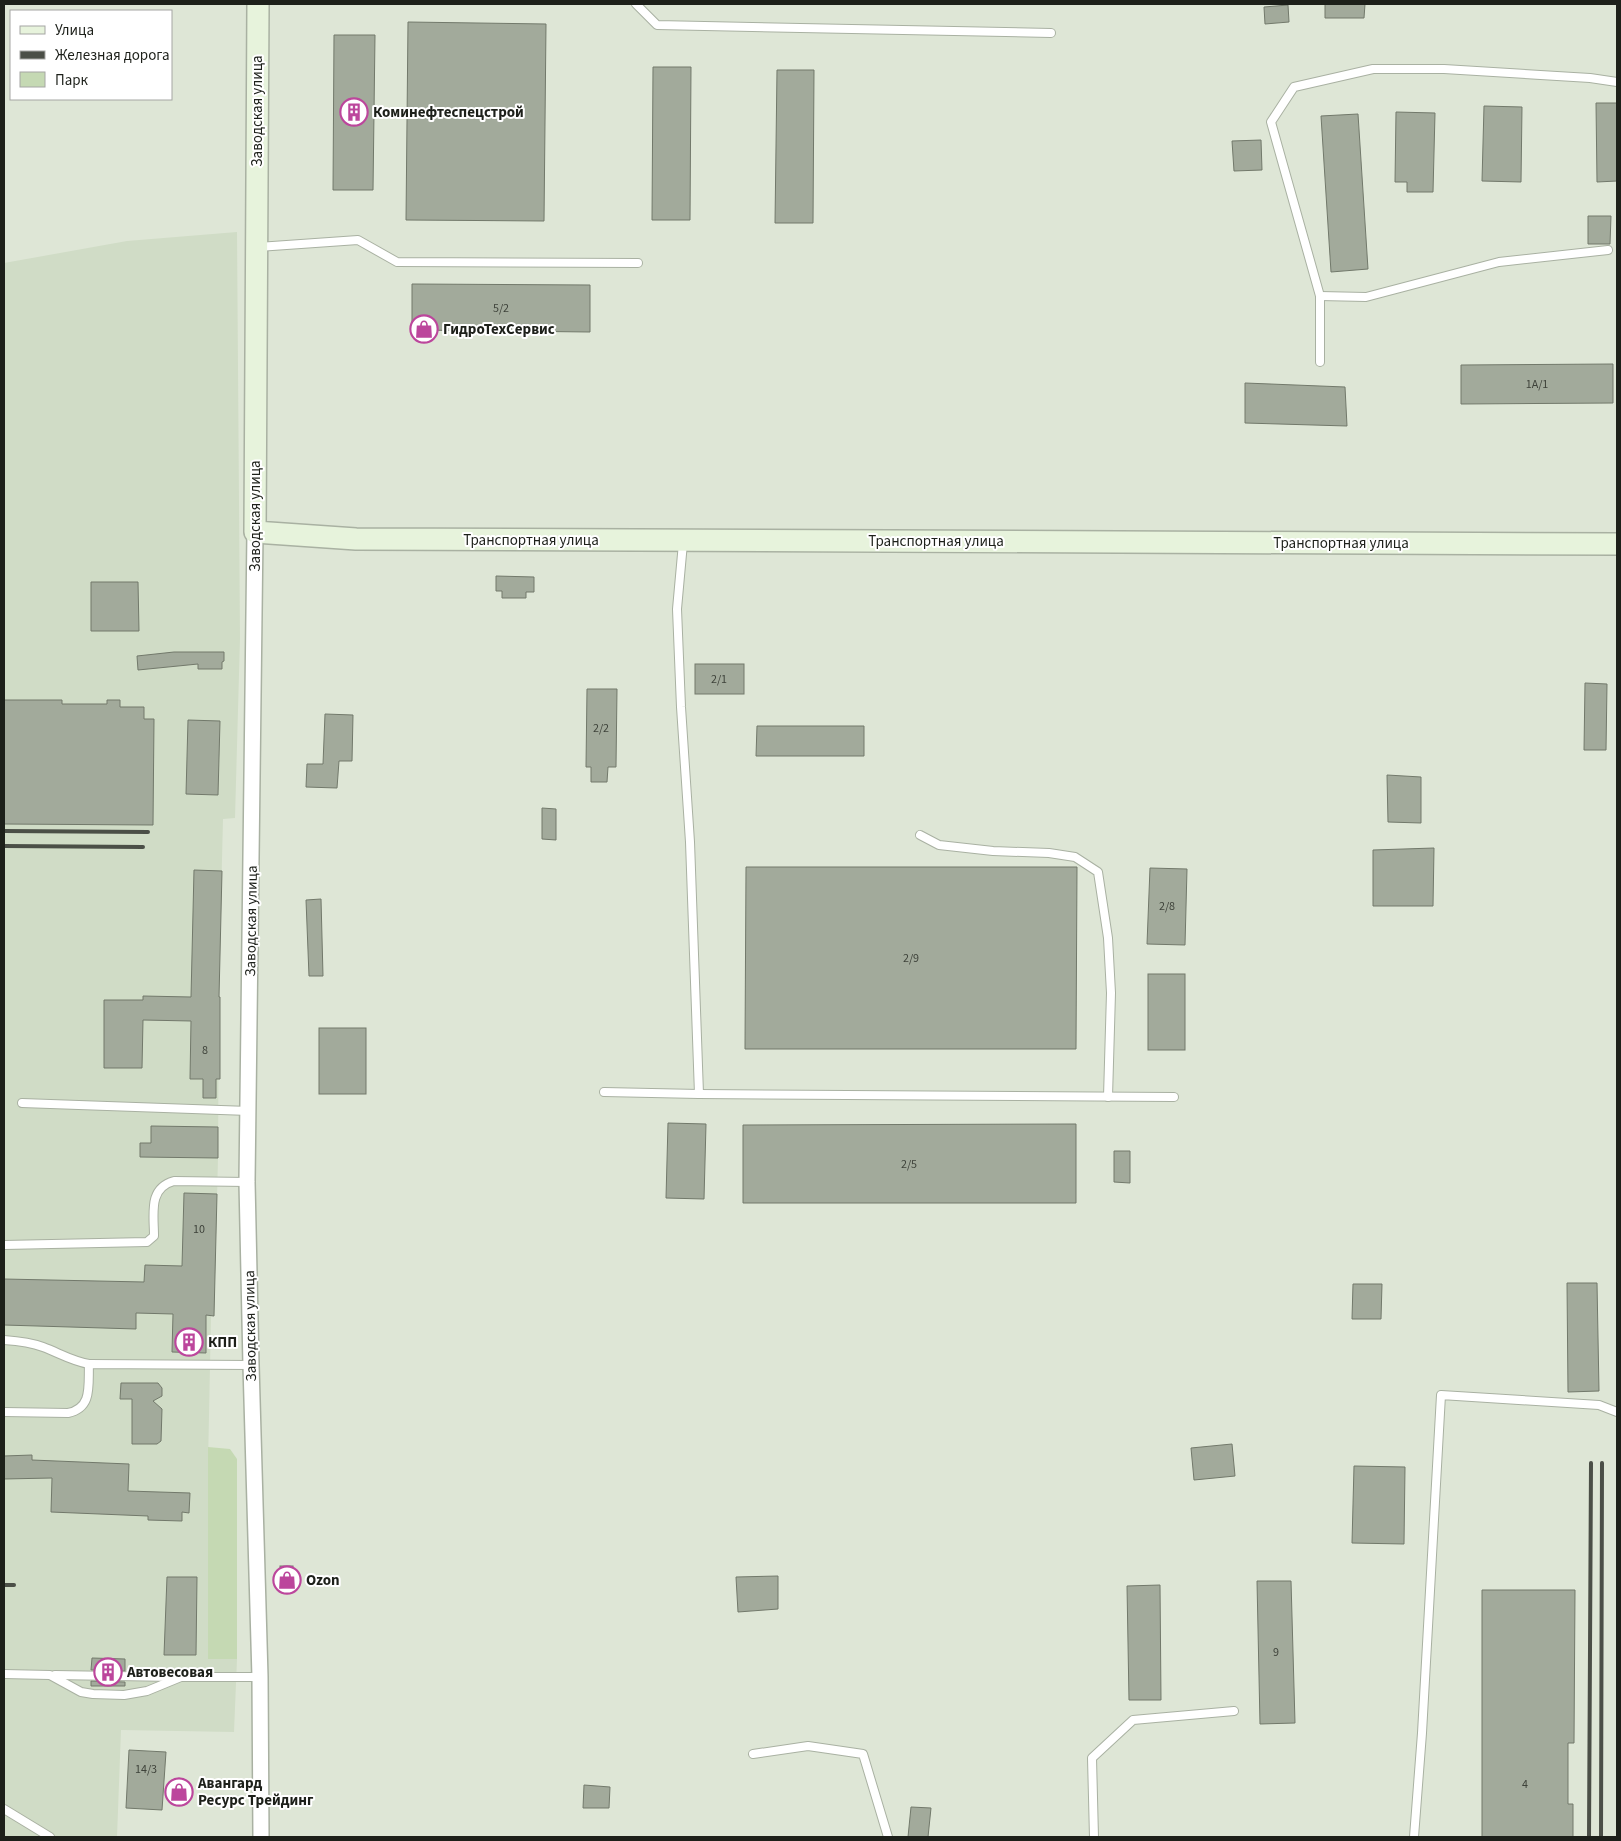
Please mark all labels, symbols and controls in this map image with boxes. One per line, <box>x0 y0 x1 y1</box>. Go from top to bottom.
legend <box>10 10 172 100</box>
text: Улица <box>55 20 94 41</box>
text: Железная дорога <box>55 45 170 66</box>
street label: Заводская улица <box>247 55 268 167</box>
text: Парк <box>55 70 89 91</box>
building icon: Коминефтеспецстрой <box>339 97 369 127</box>
place label: Коминефтеспецстрой <box>373 102 524 123</box>
house number: 5/2 <box>493 300 509 317</box>
shop icon: ГидроТехСервис <box>409 314 439 344</box>
place label: ГидроТехСервис <box>443 319 555 340</box>
house number: 1А/1 <box>1526 376 1548 393</box>
street label: Заводская улица <box>245 460 266 572</box>
street label: Транспортная улица <box>463 530 599 551</box>
street label: Транспортная улица <box>868 531 1004 552</box>
street label: Транспортная улица <box>1273 533 1409 554</box>
house number: 2/1 <box>711 671 727 688</box>
house number: 2/2 <box>593 720 609 737</box>
street label: Заводская улица <box>240 865 263 977</box>
house number: 2/8 <box>1159 898 1175 915</box>
house number: 2/9 <box>903 950 919 967</box>
house number: 8 <box>202 1042 208 1059</box>
house number: 2/5 <box>901 1156 917 1173</box>
house number: 10 <box>193 1221 205 1238</box>
street label: Заводская улица <box>239 1270 262 1382</box>
building icon: КПП <box>174 1327 204 1357</box>
place label: КПП <box>208 1332 237 1353</box>
shop icon: Ozon <box>272 1565 302 1595</box>
place label: Ozon <box>306 1570 340 1591</box>
house number: 9 <box>1273 1644 1279 1661</box>
building icon: Автовесовая <box>93 1657 123 1687</box>
place label: Автовесовая <box>126 1662 213 1683</box>
house number: 14/3 <box>135 1761 157 1778</box>
place label: Авангард Ресурс Трейдинг <box>197 1773 314 1811</box>
house number: 4 <box>1522 1776 1528 1793</box>
shop icon: Авангард Ресурс Трейдинг <box>164 1777 194 1807</box>

